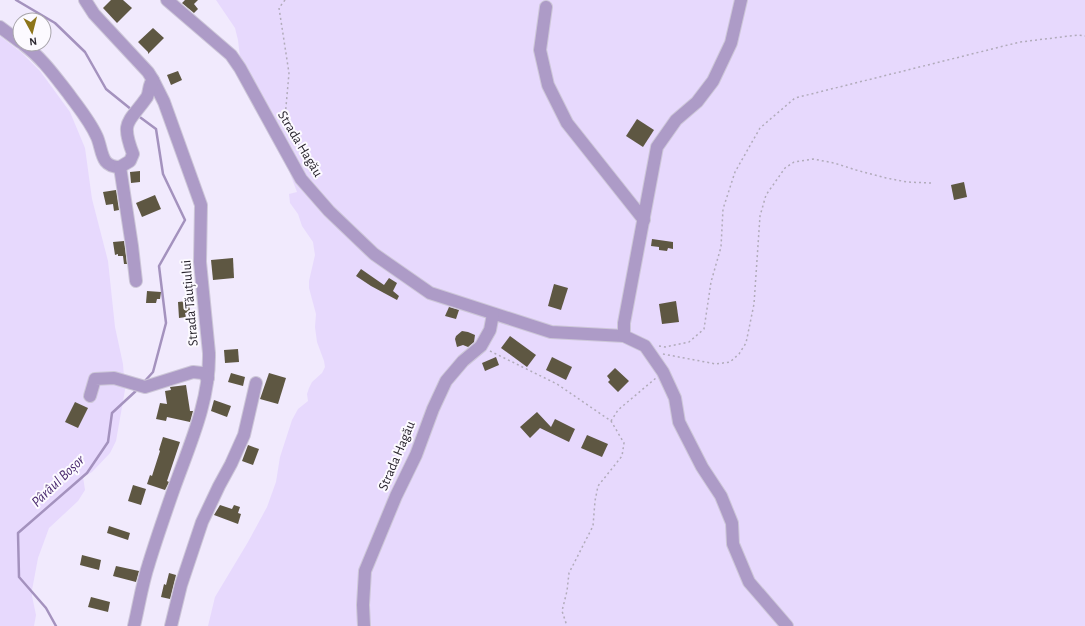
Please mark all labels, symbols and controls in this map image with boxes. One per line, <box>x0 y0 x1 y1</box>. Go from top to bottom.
north arrow <box>12 12 52 52</box>
text: N <box>29 36 38 47</box>
street label: Strada Hagău <box>275 109 325 179</box>
street label: Strada Tăuțiului <box>179 259 202 347</box>
street label: Strada Hagău <box>376 419 418 493</box>
water label: Pârâul Boșor <box>29 451 89 511</box>

